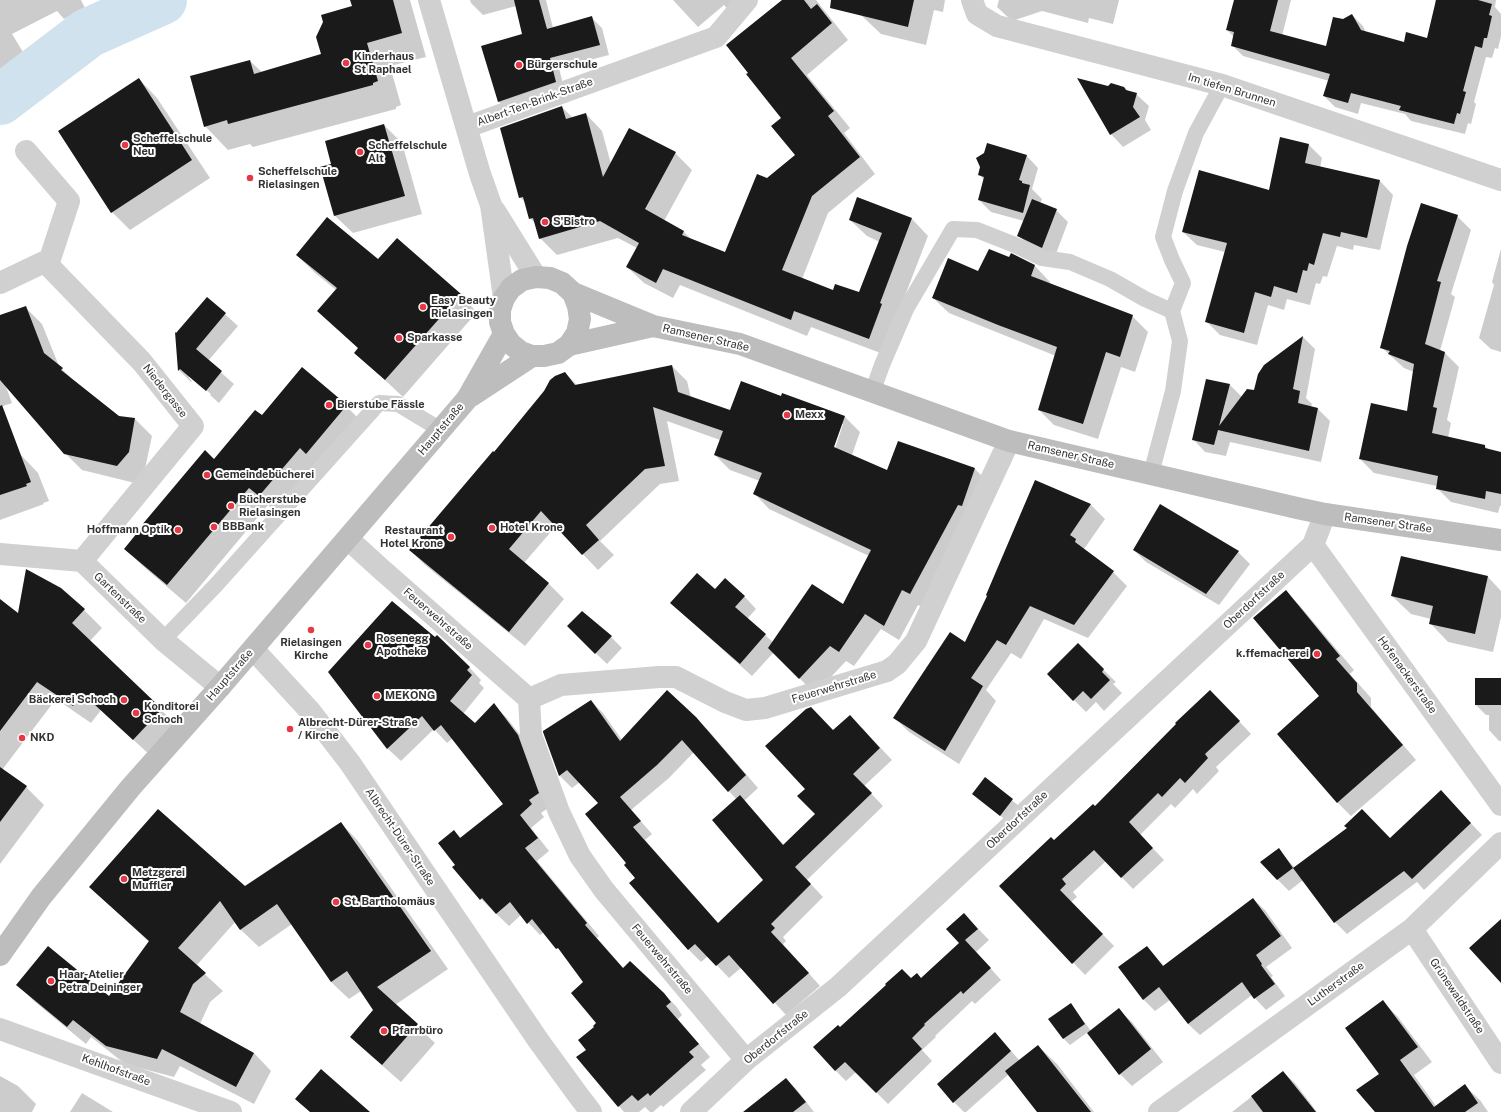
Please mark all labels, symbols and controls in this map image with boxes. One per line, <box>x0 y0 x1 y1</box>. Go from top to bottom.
place label: Kinderhaus St Raphael <box>354 50 414 76</box>
marker: Kinderhaus St Raphael <box>341 58 351 68</box>
place label: Bürgerschule <box>527 58 598 72</box>
marker: Bürgerschule <box>514 60 524 70</box>
street label: Im tiefen Brunnen <box>1186 70 1278 110</box>
street label: Albert-Ten-Brink-Straße <box>475 75 595 129</box>
place label: Scheffelschule Neu <box>133 132 212 158</box>
place label: Scheffelschule Alt <box>368 139 447 165</box>
marker: Scheffelschule Neu <box>120 140 130 150</box>
marker: Scheffelschule Alt <box>355 147 365 157</box>
place label: Scheffelschule Rielasingen <box>258 165 337 191</box>
marker: Scheffelschule Rielasingen <box>245 173 255 183</box>
place label: S'Bistro <box>553 215 595 229</box>
marker: S'Bistro <box>540 217 550 227</box>
place label: Easy Beauty Rielasingen <box>431 294 496 320</box>
marker: Easy Beauty Rielasingen <box>418 302 428 312</box>
street label: Ramsener Straße <box>661 322 751 354</box>
place label: Sparkasse <box>407 331 462 345</box>
marker: Sparkasse <box>394 333 404 343</box>
street label: Niedergasse <box>140 362 190 420</box>
place label: Bierstube Fässle <box>337 398 425 412</box>
marker: Bierstube Fässle <box>324 400 334 410</box>
street label: Hauptstraße <box>415 400 467 458</box>
place label: Mexx <box>795 408 824 422</box>
marker: Mexx <box>782 410 792 420</box>
street label: Ramsener Straße <box>1026 439 1116 471</box>
place label: Gemeindebücherei <box>215 468 314 482</box>
marker: Gemeindebücherei <box>202 470 212 480</box>
place label: Bücherstube Rielasingen <box>239 493 306 519</box>
marker: Bücherstube Rielasingen <box>226 501 236 511</box>
street label: Ramsener Straße <box>1343 510 1433 536</box>
place label: BBBank <box>222 520 264 534</box>
place label: Hotel Krone <box>500 521 563 535</box>
marker: BBBank <box>209 522 219 532</box>
place label: Hoffmann Optik <box>87 523 170 537</box>
marker: Hotel Krone <box>487 523 497 533</box>
place label: Restaurant Hotel Krone <box>380 524 443 550</box>
marker: Hoffmann Optik <box>173 525 183 535</box>
marker: Restaurant Hotel Krone <box>446 532 456 542</box>
street label: Oberdorfstraße <box>1221 568 1287 632</box>
street label: Gartenstraße <box>91 570 149 626</box>
street label: Feuerwehrstraße <box>401 585 475 653</box>
marker: Rielasingen Kirche <box>306 625 316 635</box>
place label: Rosenegg Apotheke <box>376 632 428 658</box>
street label: Hofenackerstraße <box>1375 634 1439 716</box>
place label: Rielasingen Kirche <box>280 636 342 662</box>
marker: Rosenegg Apotheke <box>363 640 373 650</box>
street label: Hauptstraße <box>204 646 256 704</box>
place label: k.ffemacherei <box>1236 647 1309 661</box>
marker: k.ffemacherei <box>1312 649 1322 659</box>
street label: Feuerwehrstraße <box>790 668 878 706</box>
place label: MEKONG <box>385 689 435 703</box>
marker: MEKONG <box>372 691 382 701</box>
place label: Bäckerei Schoch <box>29 693 116 707</box>
marker: Bäckerei Schoch <box>119 695 129 705</box>
place label: Konditorei Schoch <box>144 700 199 726</box>
marker: Konditorei Schoch <box>131 708 141 718</box>
place label: Albrecht-Dürer-Straße / Kirche <box>298 716 418 742</box>
marker: Albrecht-Dürer-Straße / Kirche <box>285 724 295 734</box>
place label: NKD <box>30 731 54 745</box>
marker: NKD <box>17 733 27 743</box>
street label: Albrecht-Dürer-Straße <box>362 786 438 888</box>
street label: Oberdorfstraße <box>984 788 1050 852</box>
place label: Metzgerei Muffler <box>132 866 185 892</box>
marker: Metzgerei Muffler <box>119 874 129 884</box>
place label: St. Bartholomäus <box>344 895 435 909</box>
marker: St. Bartholomäus <box>331 897 341 907</box>
street label: Feuerwehrstraße <box>629 921 695 997</box>
street label: Grünewaldstraße <box>1427 956 1487 1036</box>
street label: Lutherstraße <box>1305 959 1367 1009</box>
place label: Haar-Atelier Petra Deininger <box>59 968 141 994</box>
marker: Haar-Atelier Petra Deininger <box>46 976 56 986</box>
street label: Oberdorfstraße <box>741 1007 811 1067</box>
place label: Pfarrbüro <box>392 1024 443 1038</box>
marker: Pfarrbüro <box>379 1026 389 1036</box>
street label: Kehlhofstraße <box>80 1051 152 1089</box>

